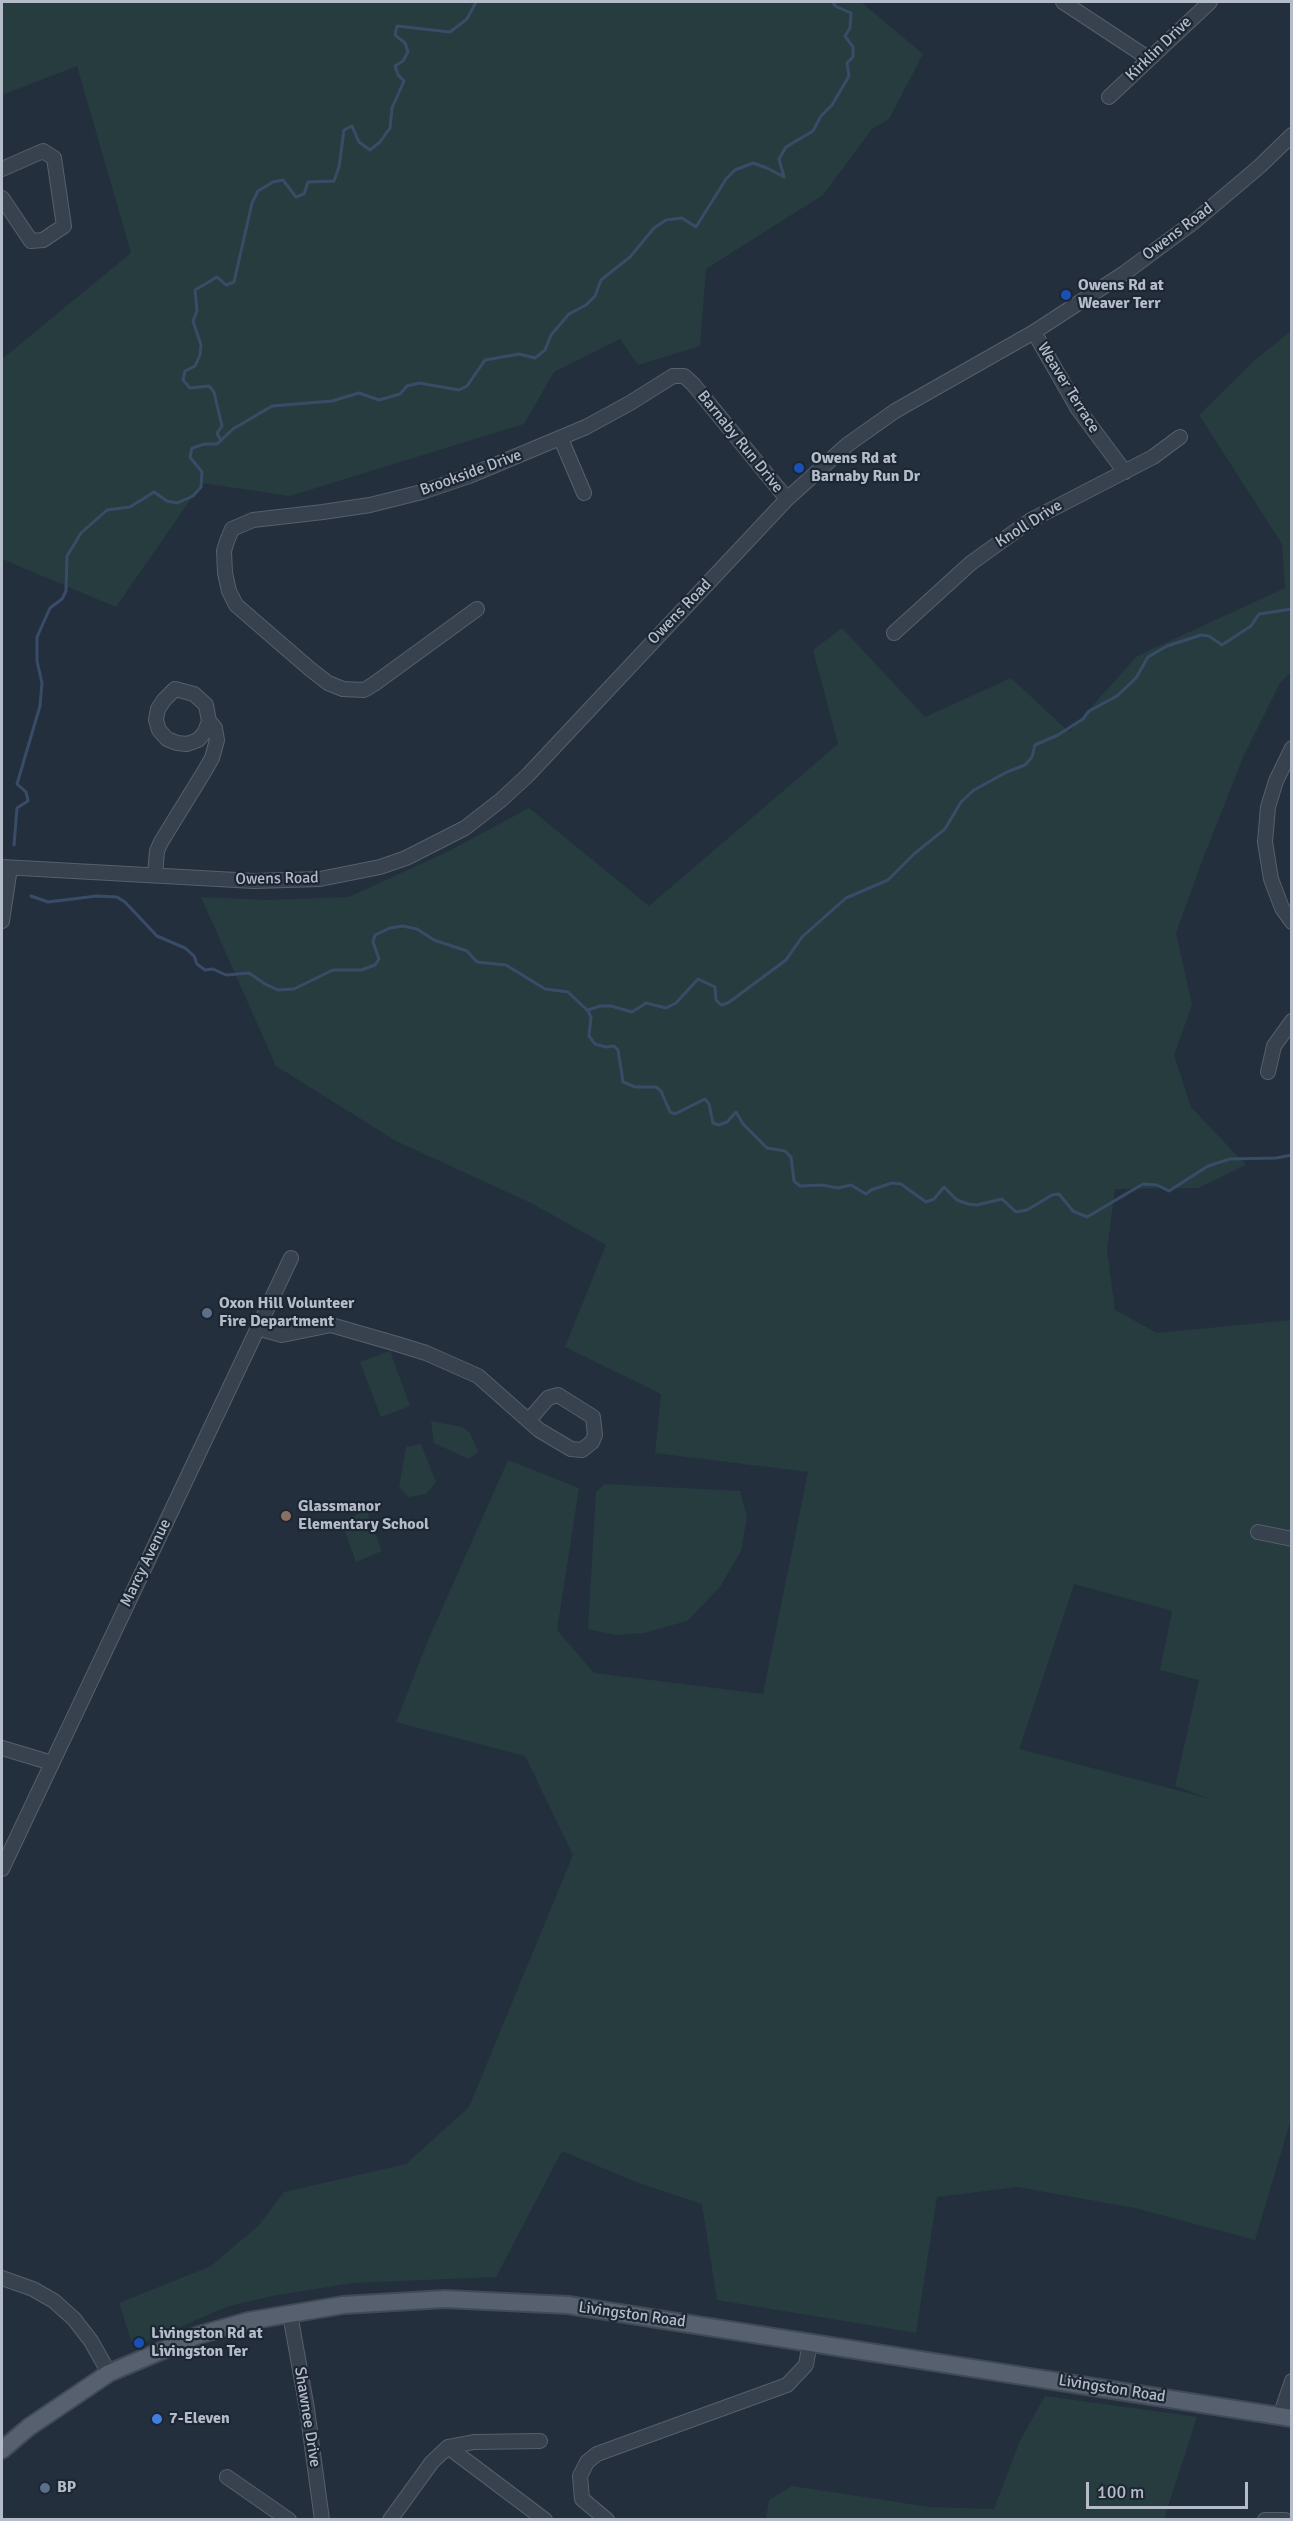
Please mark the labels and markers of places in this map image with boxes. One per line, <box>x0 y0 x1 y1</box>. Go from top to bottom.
place label: Owens Rd at Weaver Terr <box>1078 276 1164 314</box>
marker: Owens Rd at Weaver Terr <box>1059 288 1073 302</box>
place label: Owens Rd at Barnaby Run Dr <box>811 449 920 487</box>
marker: Owens Rd at Barnaby Run Dr <box>792 461 806 475</box>
place label: Oxon Hill Volunteer Fire Department <box>219 1294 354 1332</box>
marker: Oxon Hill Volunteer Fire Department <box>200 1306 214 1320</box>
place label: Glassmanor Elementary School <box>298 1497 429 1535</box>
marker: Glassmanor Elementary School <box>279 1509 293 1523</box>
place label: Livingston Rd at Livingston Ter <box>151 2324 263 2362</box>
marker: Livingston Rd at Livingston Ter <box>132 2336 146 2350</box>
place label: 7-Eleven <box>169 2409 230 2429</box>
marker: 7-Eleven <box>150 2412 164 2426</box>
place label: BP <box>57 2478 76 2498</box>
marker: BP <box>38 2481 52 2495</box>

